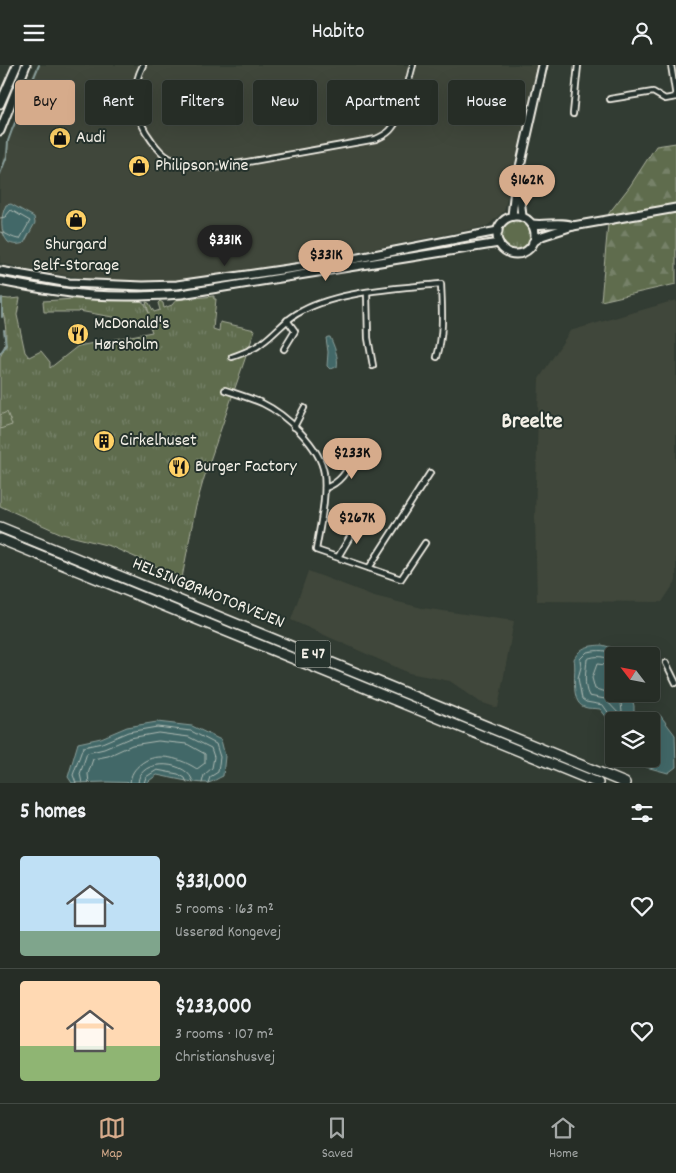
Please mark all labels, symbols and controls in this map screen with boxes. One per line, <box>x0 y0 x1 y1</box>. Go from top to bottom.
text: Habito <box>311 17 365 48</box>
icon: menu <box>20 19 48 47</box>
icon: person <box>628 19 656 47</box>
chip: Buy <box>15 80 75 125</box>
chip: Rent <box>85 80 152 125</box>
chip: Filters <box>162 80 243 125</box>
chip: New <box>253 80 317 125</box>
chip: Apartment <box>327 80 438 125</box>
chip: House <box>448 80 525 125</box>
shop icon: Audi <box>48 126 72 150</box>
place label: Audi <box>76 126 105 151</box>
shop icon: Philipson Wine <box>127 154 151 178</box>
place label: Philipson Wine <box>155 154 249 179</box>
pin: $162K <box>492 165 562 207</box>
text: $162K <box>510 169 544 192</box>
shop icon: Shurgard Self-Storage <box>64 208 88 232</box>
pin: $331K <box>190 225 260 267</box>
text: $331K <box>208 229 242 252</box>
place label: Shurgard Self-Storage <box>33 233 119 279</box>
pin: $331K <box>291 239 361 282</box>
text: $331K <box>309 244 343 267</box>
place label: McDonald's Hørsholm <box>94 312 170 358</box>
restaurant icon: McDonald's Hørsholm <box>66 322 90 346</box>
district label: Breelte <box>502 407 563 438</box>
building icon: Cirkelhuset <box>92 429 116 453</box>
place label: Cirkelhuset <box>120 429 197 454</box>
pin: $233K <box>317 437 387 480</box>
text: $233K <box>334 442 370 465</box>
restaurant icon: Burger Factory <box>167 455 191 479</box>
place label: Burger Factory <box>195 455 298 480</box>
pin: $267K <box>322 503 392 545</box>
text: $267K <box>339 507 375 530</box>
street label: HELSINGØRMOTORVEJEN <box>128 552 288 636</box>
road number: E 47 <box>296 641 330 667</box>
north arrow <box>605 647 660 703</box>
map controls <box>605 647 660 767</box>
button: layers <box>605 712 660 767</box>
text: 5 homes <box>20 798 86 828</box>
icon: filters <box>628 799 656 827</box>
text: $331,000 <box>175 868 247 898</box>
icon: home <box>60 876 120 936</box>
icon: heart <box>628 892 656 920</box>
text: 5 rooms · 163 m² <box>175 898 274 921</box>
text: Usserød Kongevej <box>175 921 281 944</box>
text: $233,000 <box>175 993 252 1023</box>
icon: home <box>60 1001 120 1061</box>
icon: heart <box>628 1017 656 1045</box>
text: 3 rooms · 107 m² <box>175 1023 274 1046</box>
text: Christianshusvej <box>175 1046 275 1069</box>
tab: Map <box>98 1114 126 1164</box>
tab: Saved <box>322 1114 353 1164</box>
tab: Home <box>549 1114 578 1164</box>

